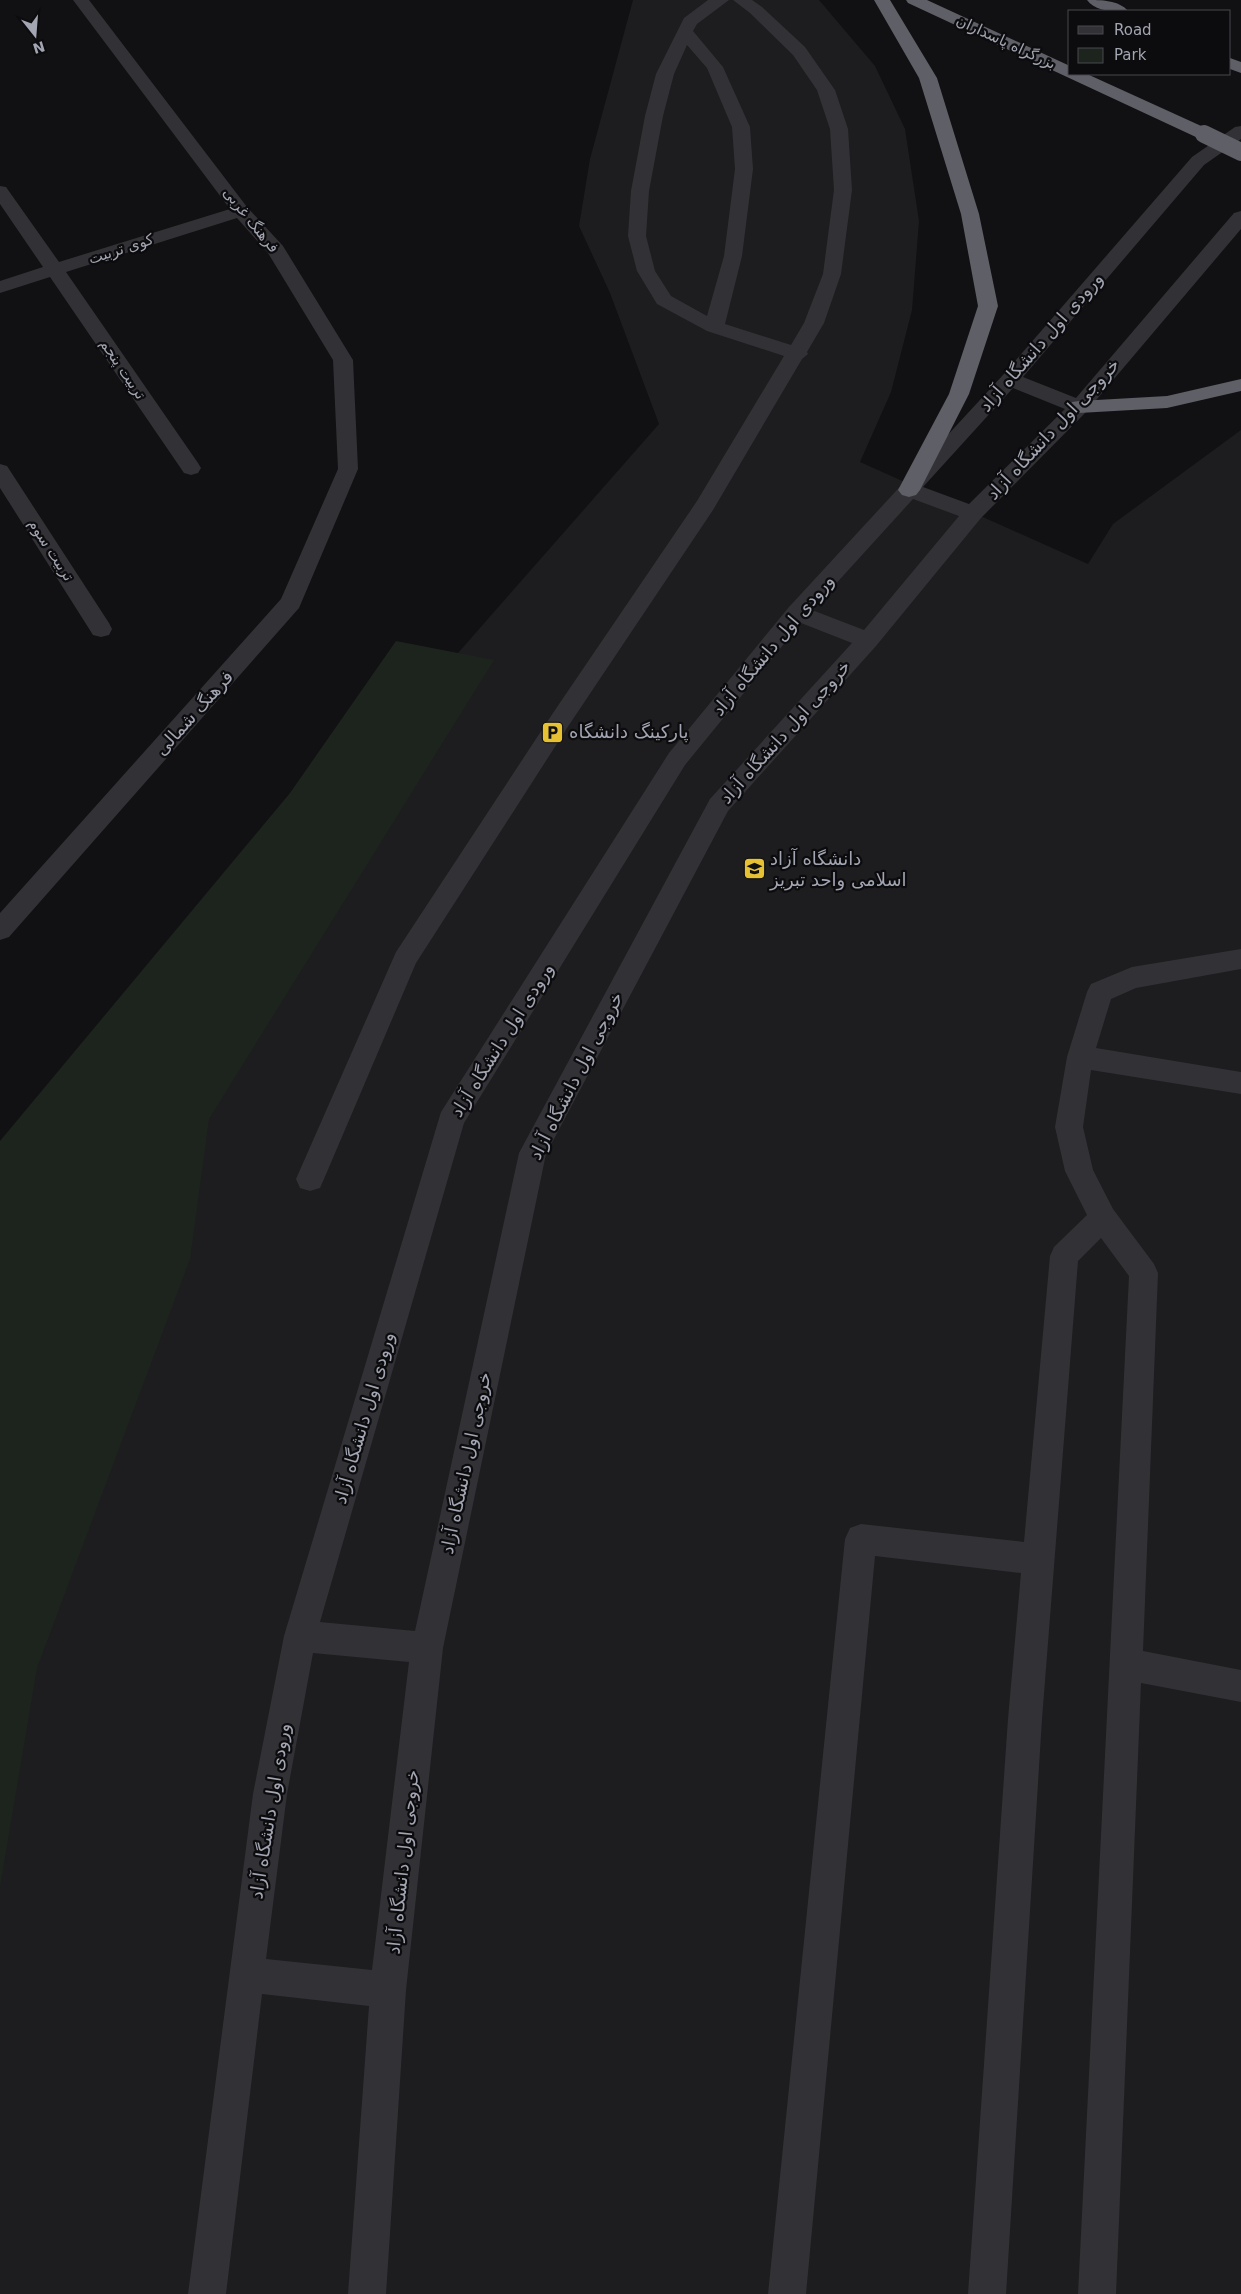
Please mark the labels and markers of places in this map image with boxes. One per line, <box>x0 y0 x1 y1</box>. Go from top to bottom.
parking icon: پارکینگ دانشگاه <box>541 720 565 744</box>
place label: پارکینگ دانشگاه <box>569 721 688 743</box>
place label: دانشگاه آزاد اسلامی واحد تبریز <box>769 847 907 891</box>
school or university icon: دانشگاه آزاد اسلامی واحد تبریز <box>742 857 766 881</box>

